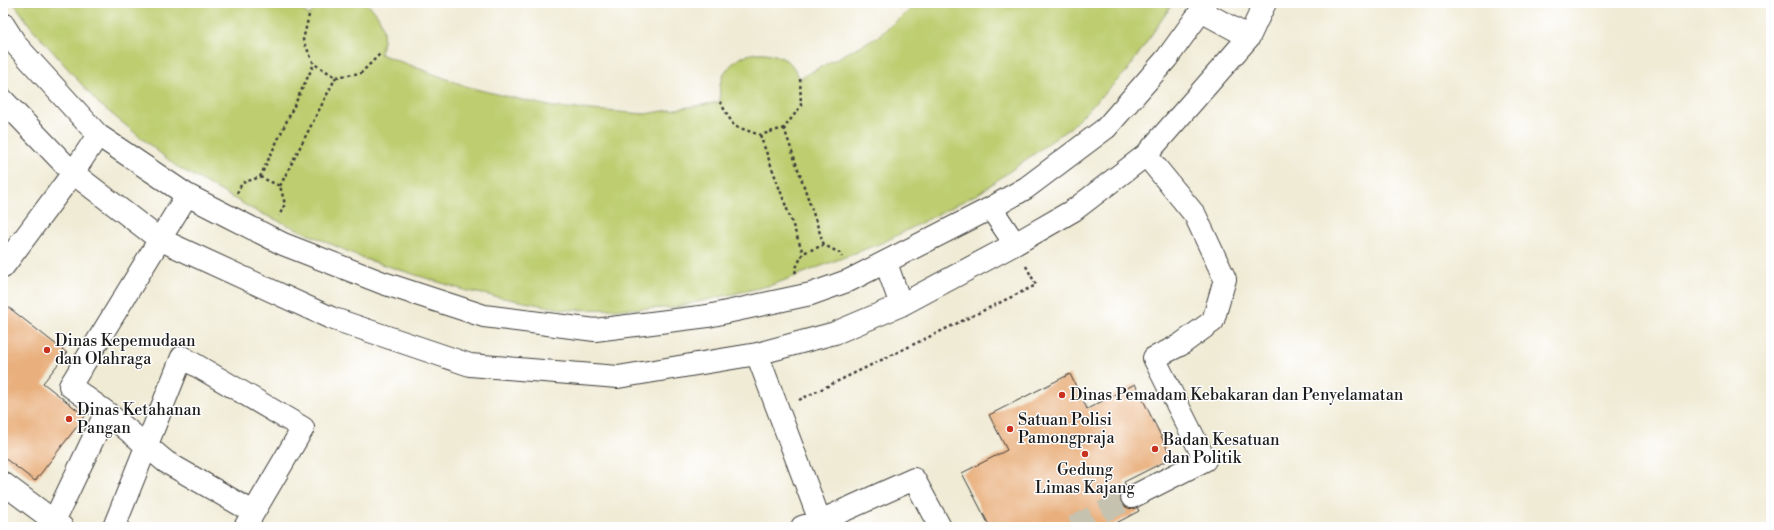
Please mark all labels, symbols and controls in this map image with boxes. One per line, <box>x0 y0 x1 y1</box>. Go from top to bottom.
place label: Dinas Kepemudaan dan Olahraga <box>55 331 196 369</box>
marker: Dinas Kepemudaan dan Olahraga <box>42 345 52 355</box>
place label: Dinas Pemadam Kebakaran dan Penyelamatan <box>1070 385 1404 405</box>
marker: Dinas Pemadam Kebakaran dan Penyelamatan <box>1057 390 1067 400</box>
place label: Dinas Ketahanan Pangan <box>77 400 202 438</box>
place label: Satuan Polisi Pamongpraja <box>1018 410 1115 448</box>
marker: Dinas Ketahanan Pangan <box>64 414 74 424</box>
marker: Satuan Polisi Pamongpraja <box>1005 424 1015 434</box>
place label: Badan Kesatuan dan Politik <box>1162 430 1280 468</box>
marker: Badan Kesatuan dan Politik <box>1150 444 1160 454</box>
marker: Gedung Limas Kajang <box>1080 449 1090 459</box>
place label: Gedung Limas Kajang <box>1035 460 1136 498</box>

